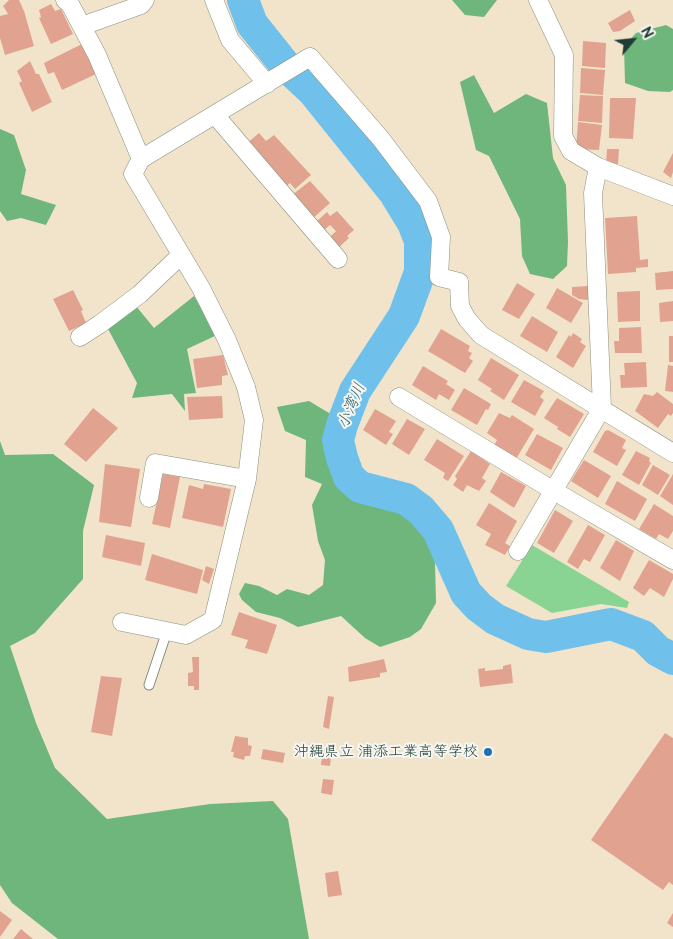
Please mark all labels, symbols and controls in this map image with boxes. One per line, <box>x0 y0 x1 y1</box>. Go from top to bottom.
north arrow <box>608 15 658 65</box>
text: N <box>637 24 657 41</box>
water label: 小湾川 <box>334 380 370 432</box>
place label: 沖縄県立 浦添工業高等学校 <box>294 743 478 761</box>
marker: 沖縄県立 浦添工業高等学校 <box>482 746 494 758</box>

